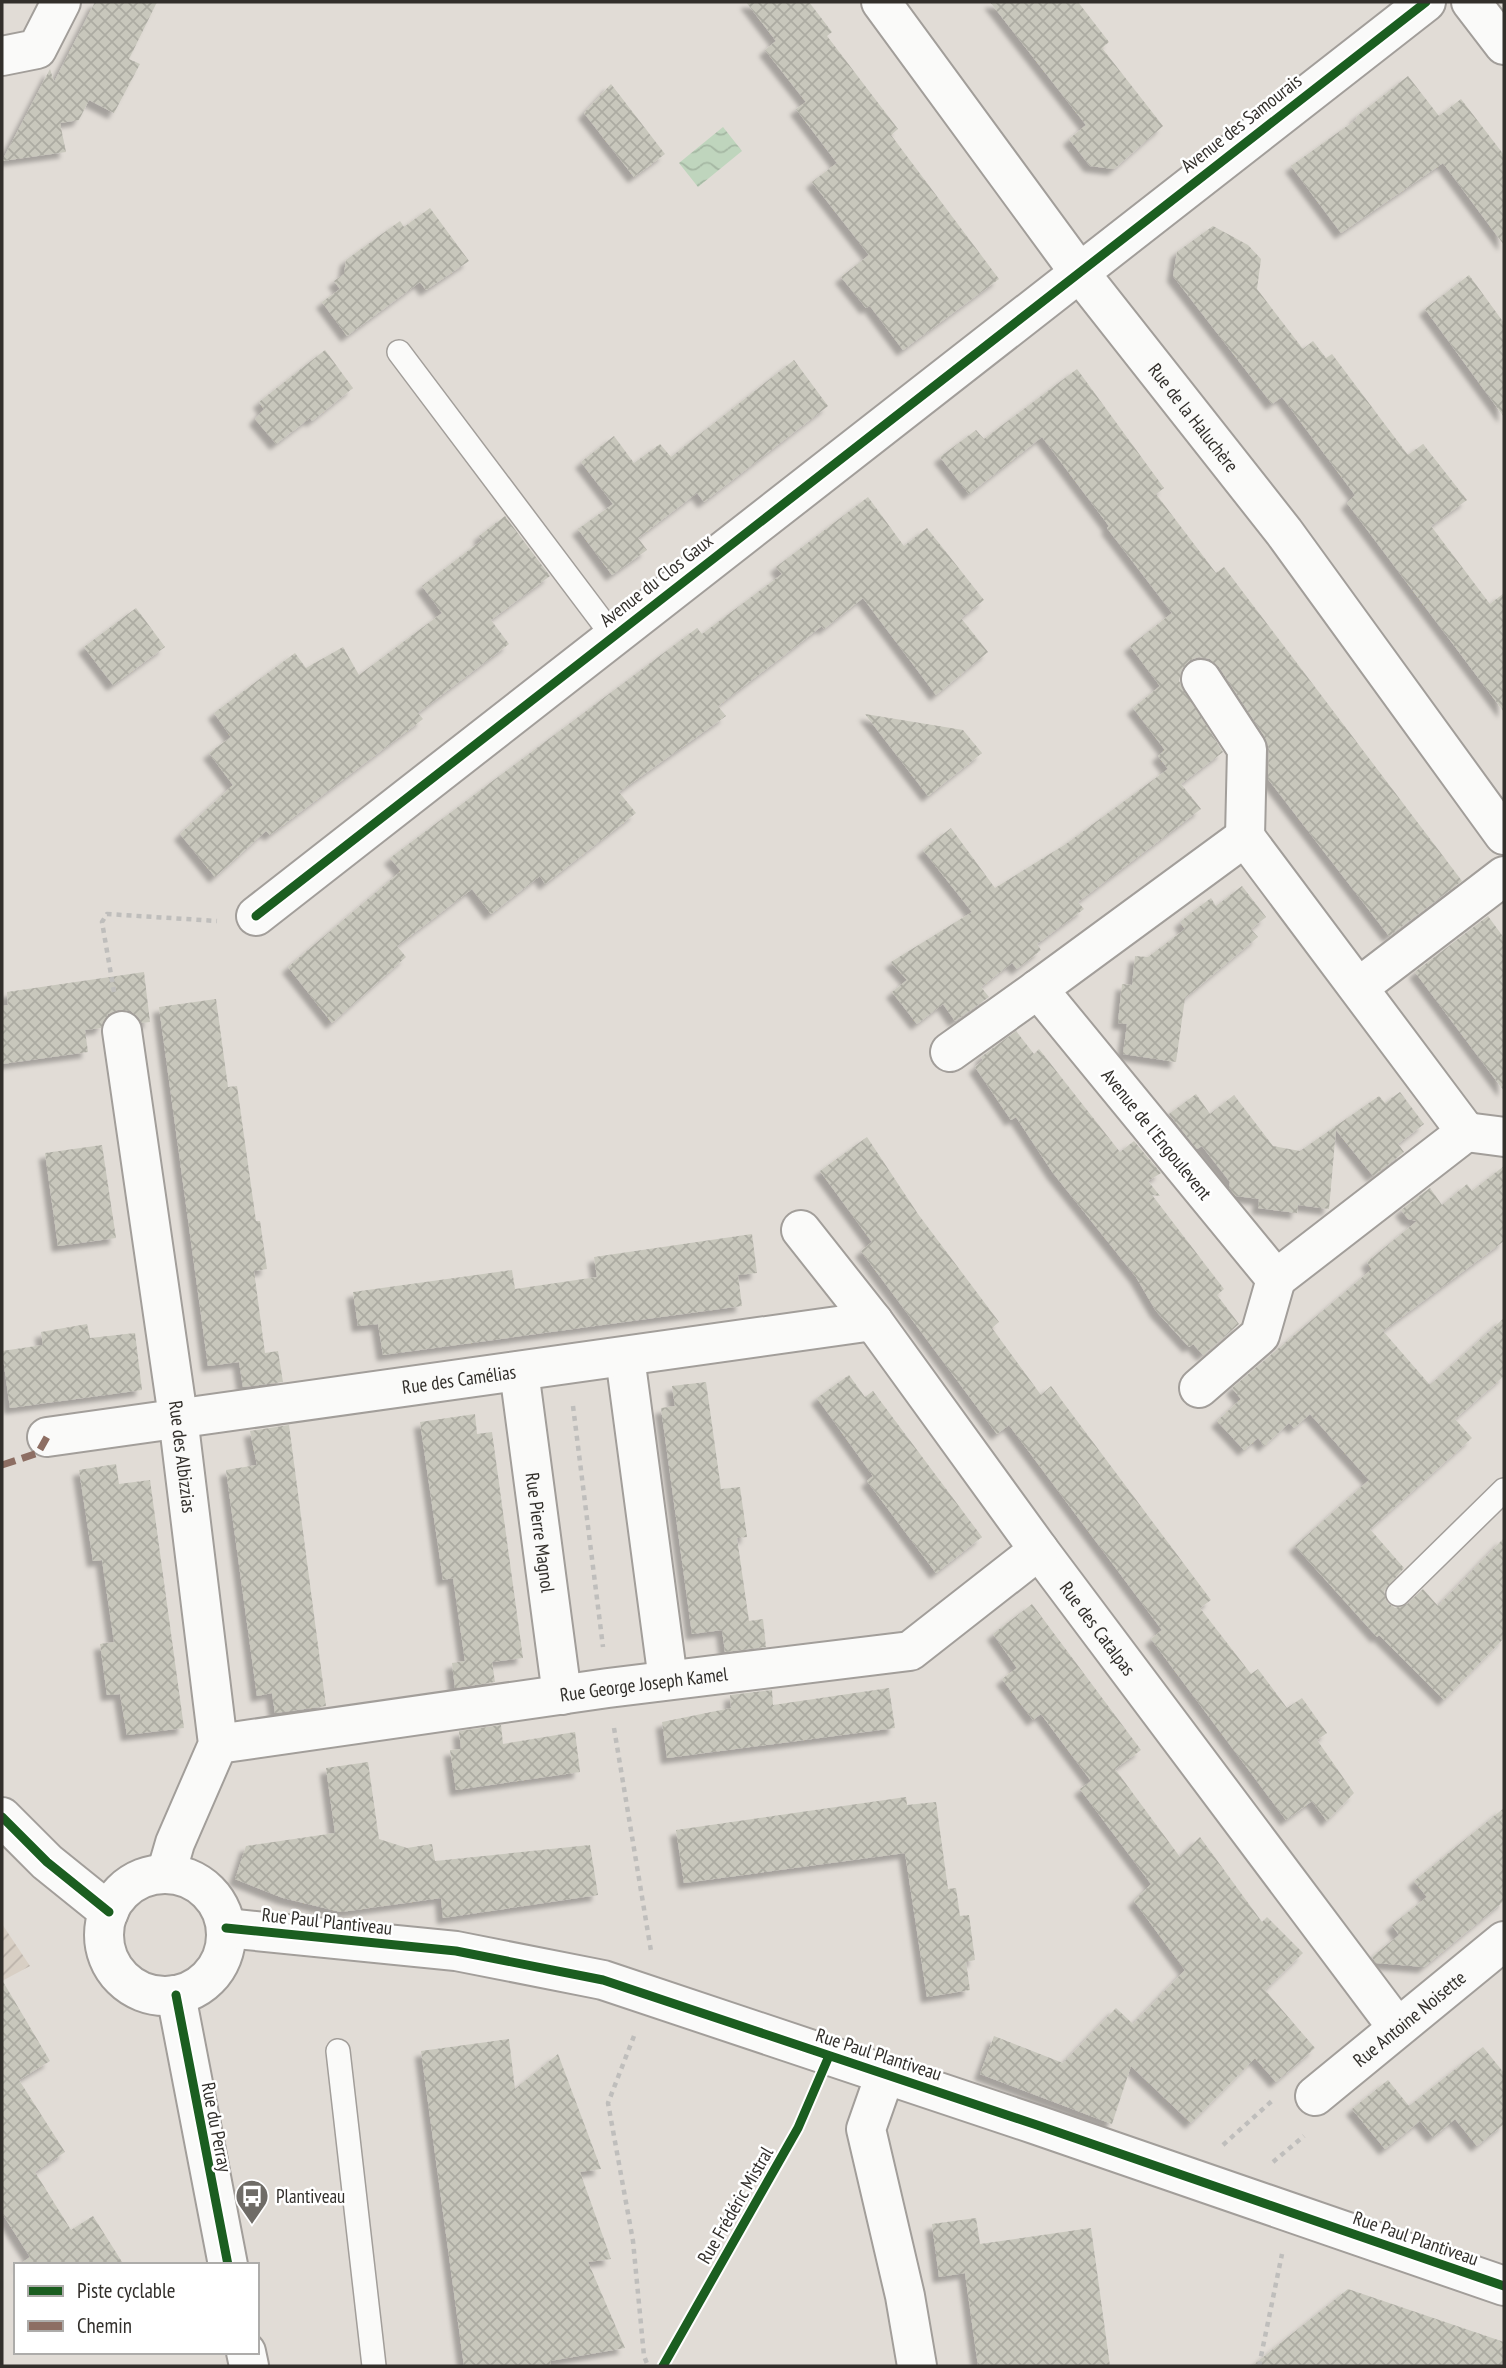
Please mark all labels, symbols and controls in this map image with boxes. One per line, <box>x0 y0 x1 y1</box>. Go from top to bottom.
street label: Avenue des Samourais <box>1176 68 1306 178</box>
street label: Rue de la Haluchère <box>1143 358 1244 477</box>
street label: Avenue du Clos Gaux <box>594 528 718 632</box>
street label: Avenue de l'Engoulevent <box>1097 1064 1218 1205</box>
street label: Rue des Camélias <box>400 1359 517 1399</box>
street label: Rue des Albizzias <box>164 1399 202 1514</box>
street label: Rue Pierre Magnol <box>521 1471 560 1595</box>
street label: Rue des Catalpas <box>1055 1577 1141 1680</box>
street label: Rue George Joseph Kamel <box>558 1661 730 1707</box>
street label: Rue Paul Plantiveau <box>261 1902 393 1940</box>
street label: Rue Antoine Noisette <box>1348 1965 1471 2072</box>
street label: Rue Paul Plantiveau <box>813 2022 945 2086</box>
street label: Rue du Perray <box>197 2080 238 2175</box>
street label: Rue Frédéric Mistral <box>692 2142 778 2268</box>
bus stop icon: Plantiveau <box>233 2177 271 2226</box>
place label: Plantiveau <box>276 2184 345 2208</box>
street label: Rue Paul Plantiveau <box>1350 2205 1482 2271</box>
legend <box>14 2263 259 2354</box>
text: Piste cyclable <box>77 2277 175 2304</box>
text: Chemin <box>77 2312 132 2339</box>

